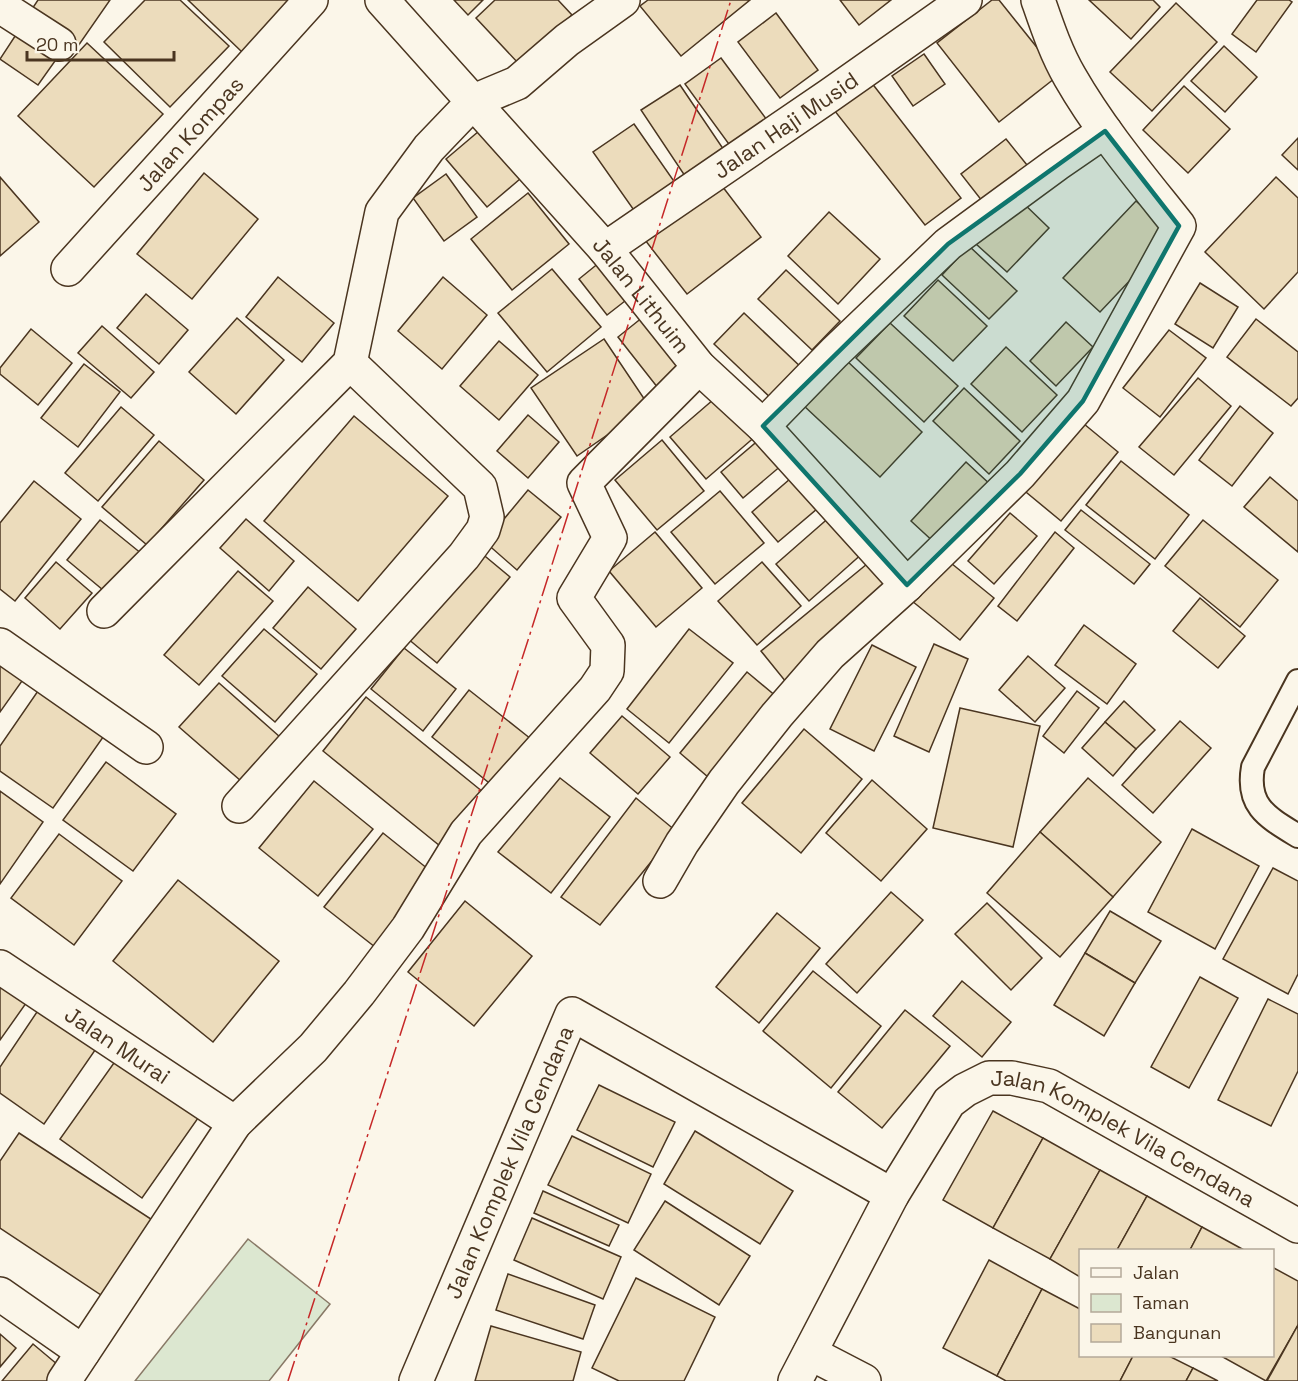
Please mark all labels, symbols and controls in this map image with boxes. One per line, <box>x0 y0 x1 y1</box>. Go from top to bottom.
scale bar <box>27 24 174 62</box>
text: 20 m <box>36 33 79 56</box>
street label: Jalan Haji Musid <box>708 66 864 185</box>
street label: Jalan Kompas <box>131 70 249 198</box>
street label: Jalan Lithuim <box>587 231 696 359</box>
street label: Jalan Murai <box>59 1000 176 1090</box>
street label: Jalan Komplek Vila Cendana <box>439 1021 580 1303</box>
street label: Jalan Komplek Vila Cendana <box>990 1064 1261 1213</box>
legend <box>1079 1249 1274 1357</box>
text: Jalan <box>1133 1261 1179 1284</box>
text: Taman <box>1133 1291 1189 1314</box>
text: Bangunan <box>1133 1321 1221 1344</box>

